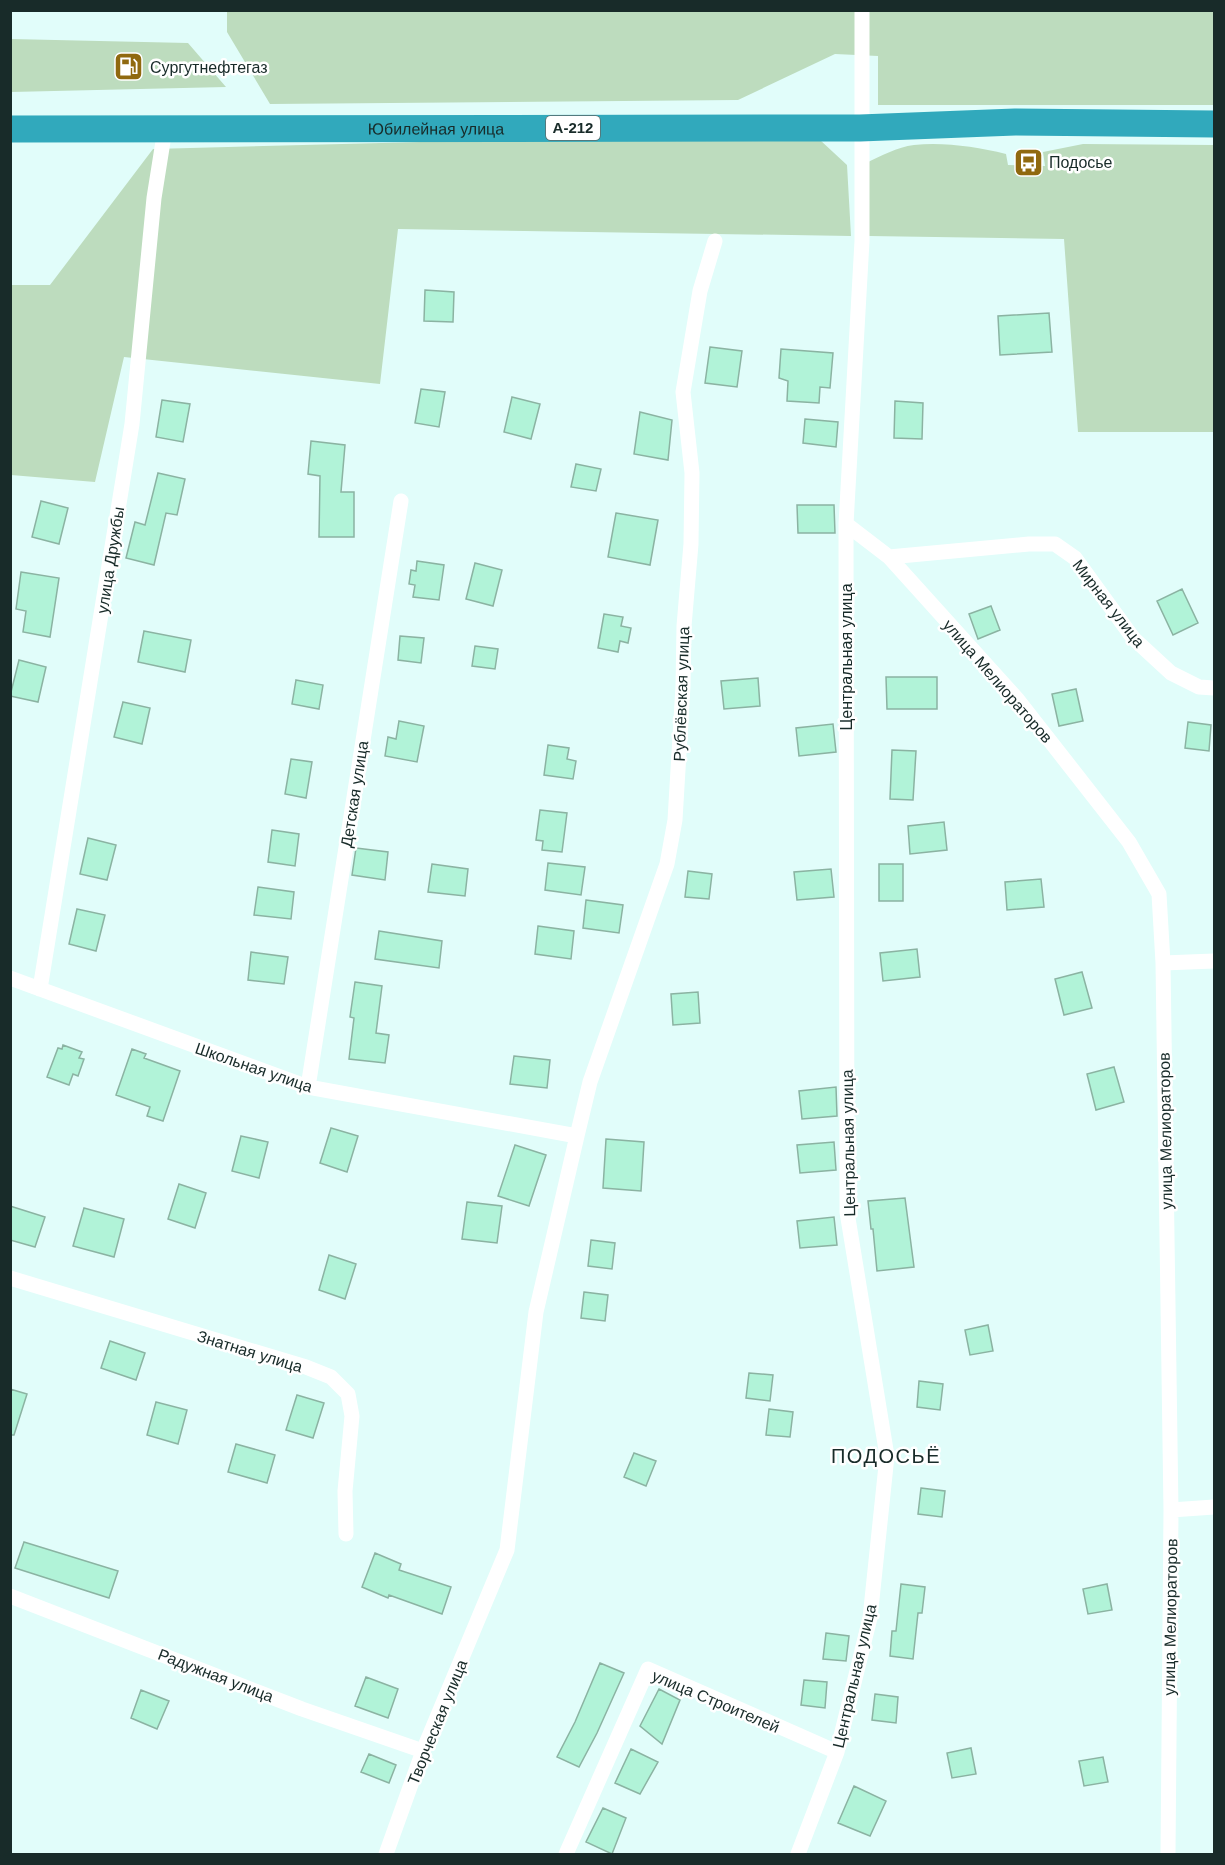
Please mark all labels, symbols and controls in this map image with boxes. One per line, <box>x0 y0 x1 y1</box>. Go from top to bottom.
fuel station icon: Сургутнефтегаз <box>113 51 145 83</box>
place label: Сургутнефтегаз <box>150 59 268 76</box>
road number: А-212 <box>546 116 600 140</box>
street label: Юбилейная улица <box>368 120 504 138</box>
bus stop icon: Подосье <box>1012 146 1044 178</box>
place label: Подосье <box>1049 154 1113 171</box>
street label: улица Дружбы <box>94 506 127 615</box>
street label: Мирная улица <box>1069 556 1148 650</box>
street label: Центральная улица <box>838 583 855 731</box>
street label: улица Мелиораторов <box>940 616 1056 746</box>
street label: Рублёвская улица <box>671 626 692 762</box>
street label: Детская улица <box>338 739 371 849</box>
street label: Школьная улица <box>193 1039 315 1096</box>
street label: улица Мелиораторов <box>1156 1052 1175 1210</box>
street label: Центральная улица <box>839 1069 858 1217</box>
street label: Знатная улица <box>195 1327 305 1376</box>
district label: ПОДОСЬЁ <box>831 1445 941 1467</box>
street label: улица Мелиораторов <box>1161 1538 1180 1696</box>
street label: Центральная улица <box>830 1602 879 1750</box>
street label: Радужная улица <box>156 1646 276 1705</box>
street label: Творческая улица <box>405 1657 470 1787</box>
street label: улица Строителей <box>650 1667 782 1736</box>

